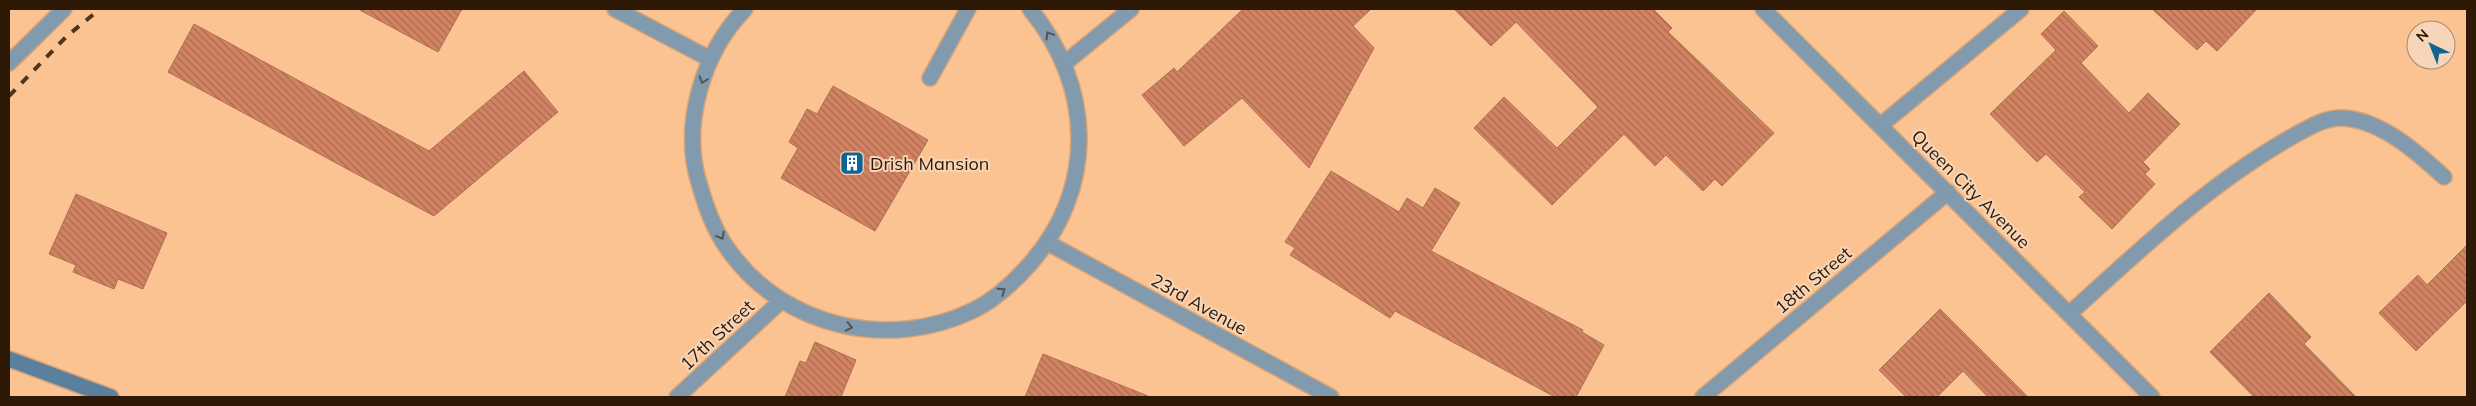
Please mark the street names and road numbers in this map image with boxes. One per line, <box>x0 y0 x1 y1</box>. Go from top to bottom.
street label: Queen City Avenue <box>1907 125 2035 253</box>
street label: 18th Street <box>1770 241 1856 319</box>
street label: 23rd Avenue <box>1147 268 1251 340</box>
street label: 17th Street <box>675 295 759 375</box>

